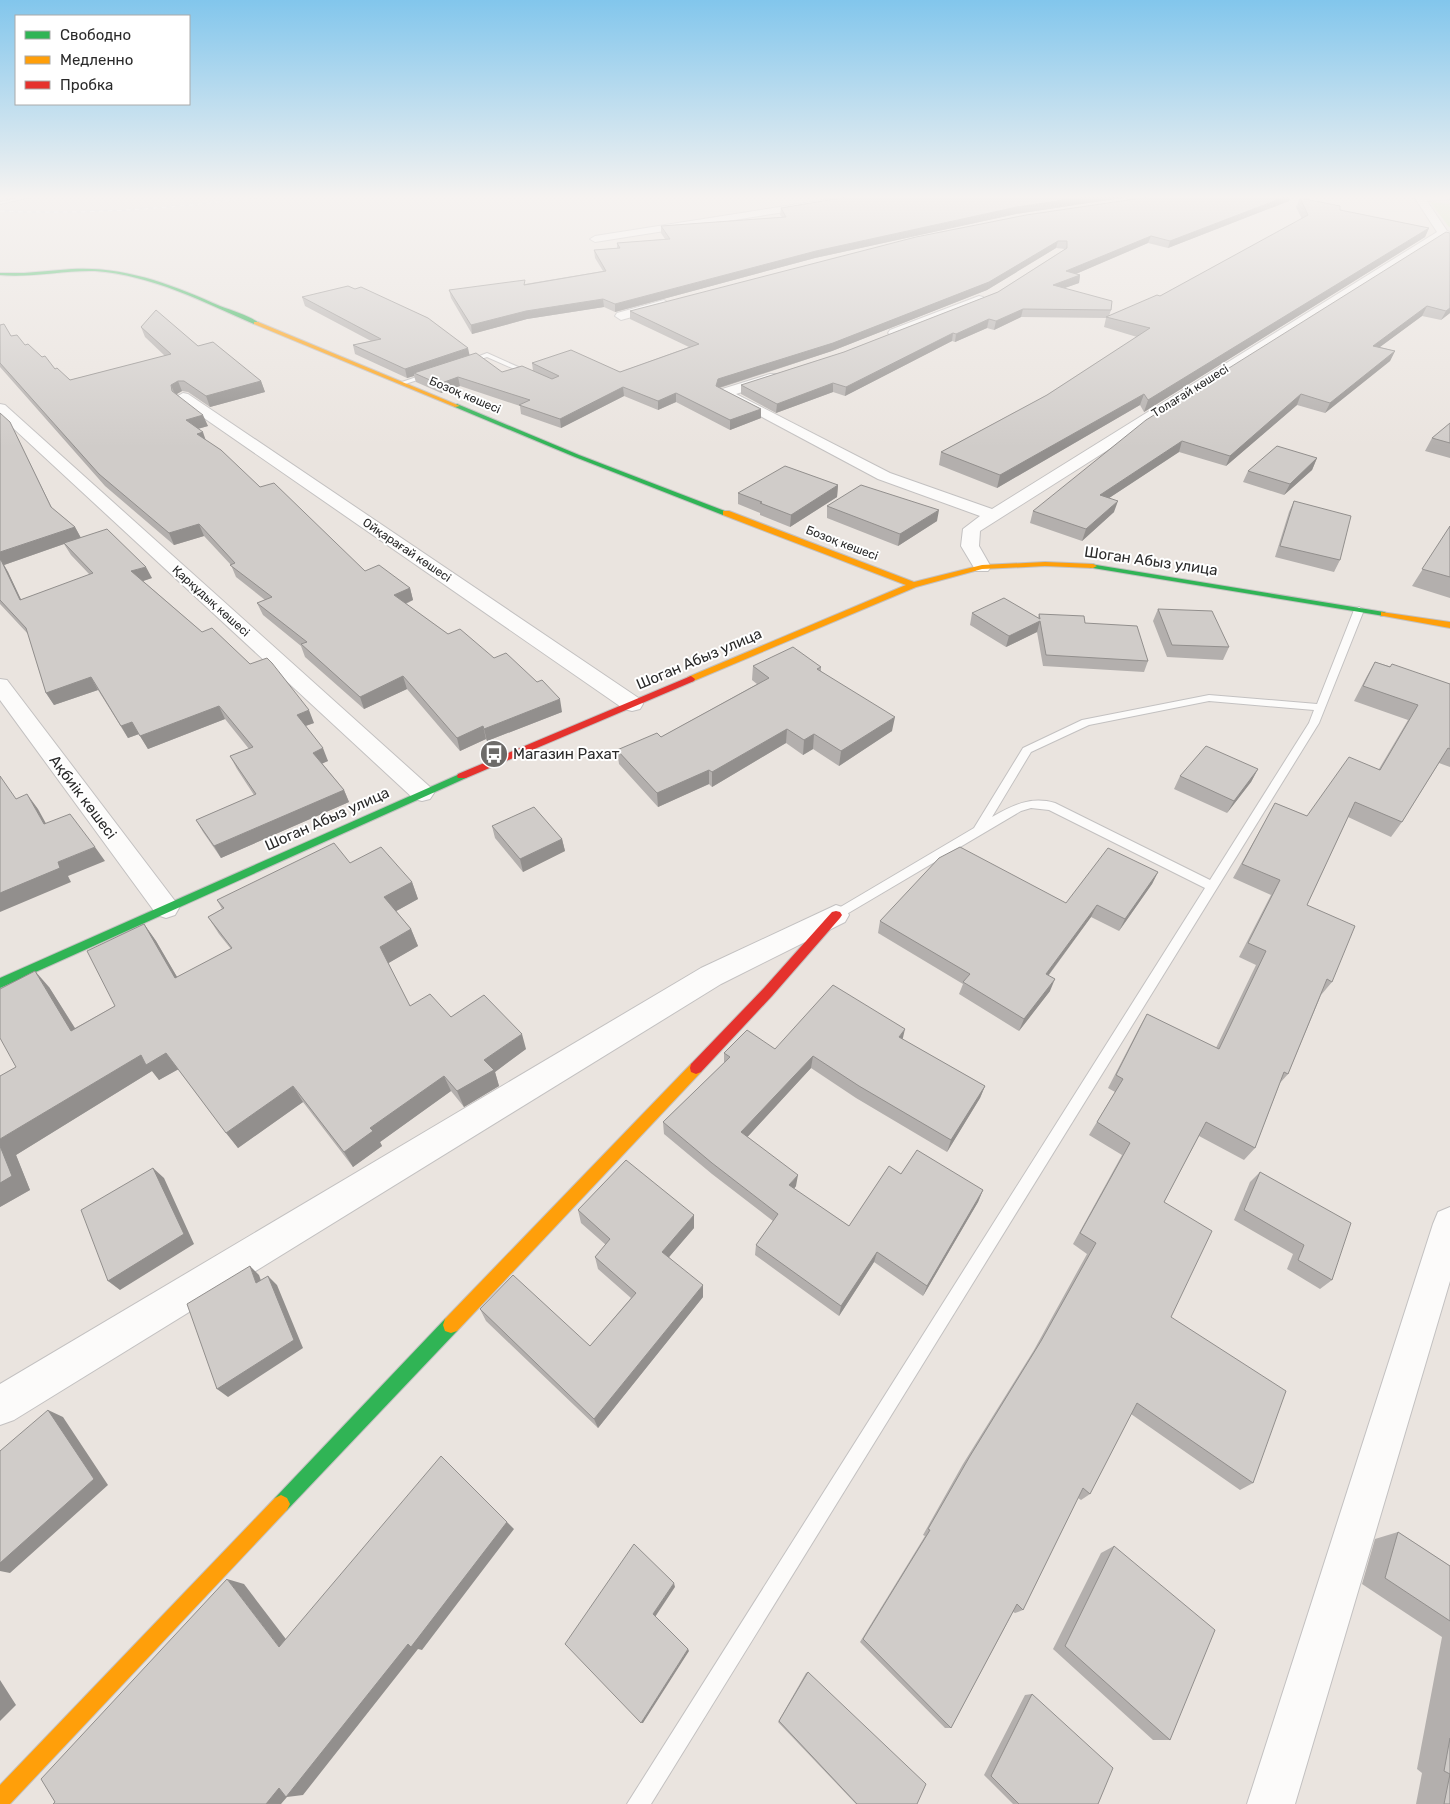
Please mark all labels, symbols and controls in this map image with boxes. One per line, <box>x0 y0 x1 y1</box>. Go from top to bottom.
legend <box>15 15 190 105</box>
text: Свободно <box>60 26 131 44</box>
text: Медленно <box>60 51 133 69</box>
text: Пробка <box>60 76 113 94</box>
street label: Толағай көшесі <box>1149 362 1231 420</box>
street label: Бозоқ көшесі <box>427 374 503 416</box>
street label: Ойқарағай көшесі <box>360 515 454 585</box>
street label: Бозоқ көшесі <box>804 523 880 563</box>
street label: Шоган Абыз улица <box>1083 543 1219 579</box>
street label: Қарқұдық көшесі <box>169 563 253 639</box>
street label: Шоган Абыз улица <box>634 624 764 694</box>
bus stop icon: Магазин Рахат <box>479 739 509 769</box>
place label: Магазин Рахат <box>513 745 620 763</box>
street label: Ақбиік көшесі <box>46 751 120 843</box>
street label: Шоган Абыз улица <box>262 783 392 855</box>

